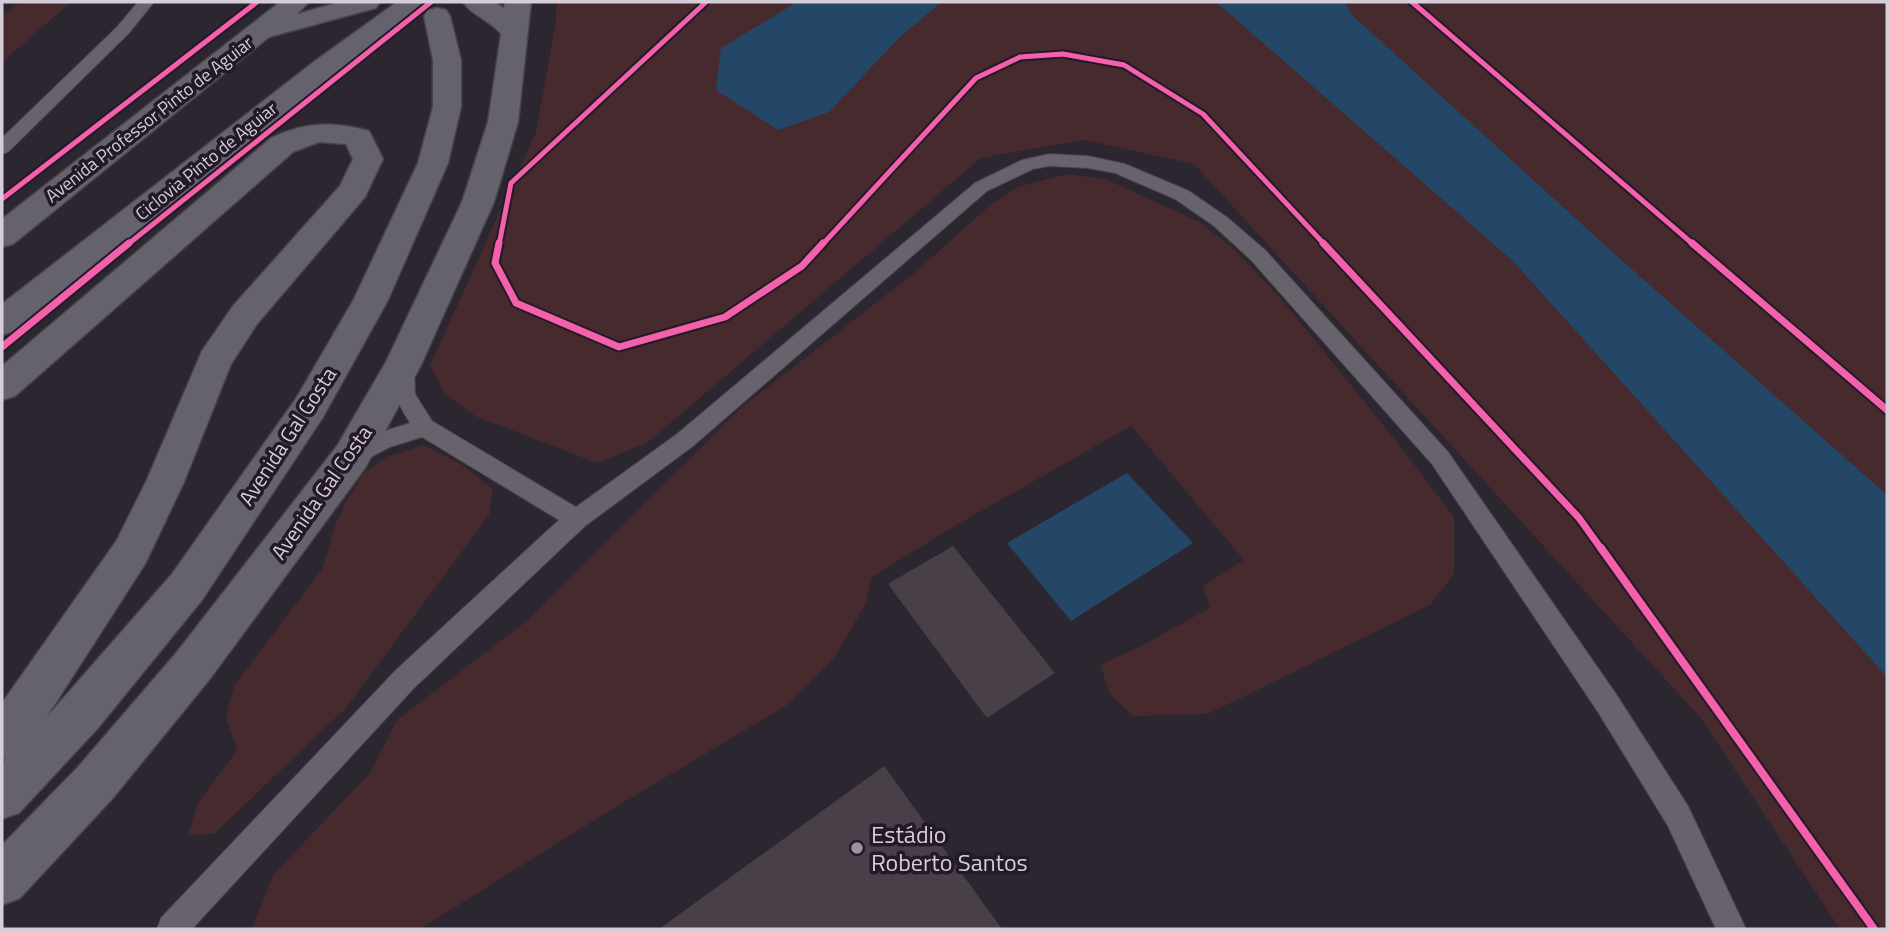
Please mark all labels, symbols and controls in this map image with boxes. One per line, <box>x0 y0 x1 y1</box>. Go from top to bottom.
street label: Avenida Professor Pinto de Aguiar <box>40 29 258 209</box>
street label: Ciclovia Pinto de Aguiar <box>129 95 283 227</box>
street label: Avenida Gal Gosta <box>230 360 344 512</box>
street label: Avenida Gal Costa <box>263 418 380 566</box>
place label: Estádio Roberto Santos <box>871 816 1028 880</box>
marker: Estádio Roberto Santos <box>849 840 865 856</box>

